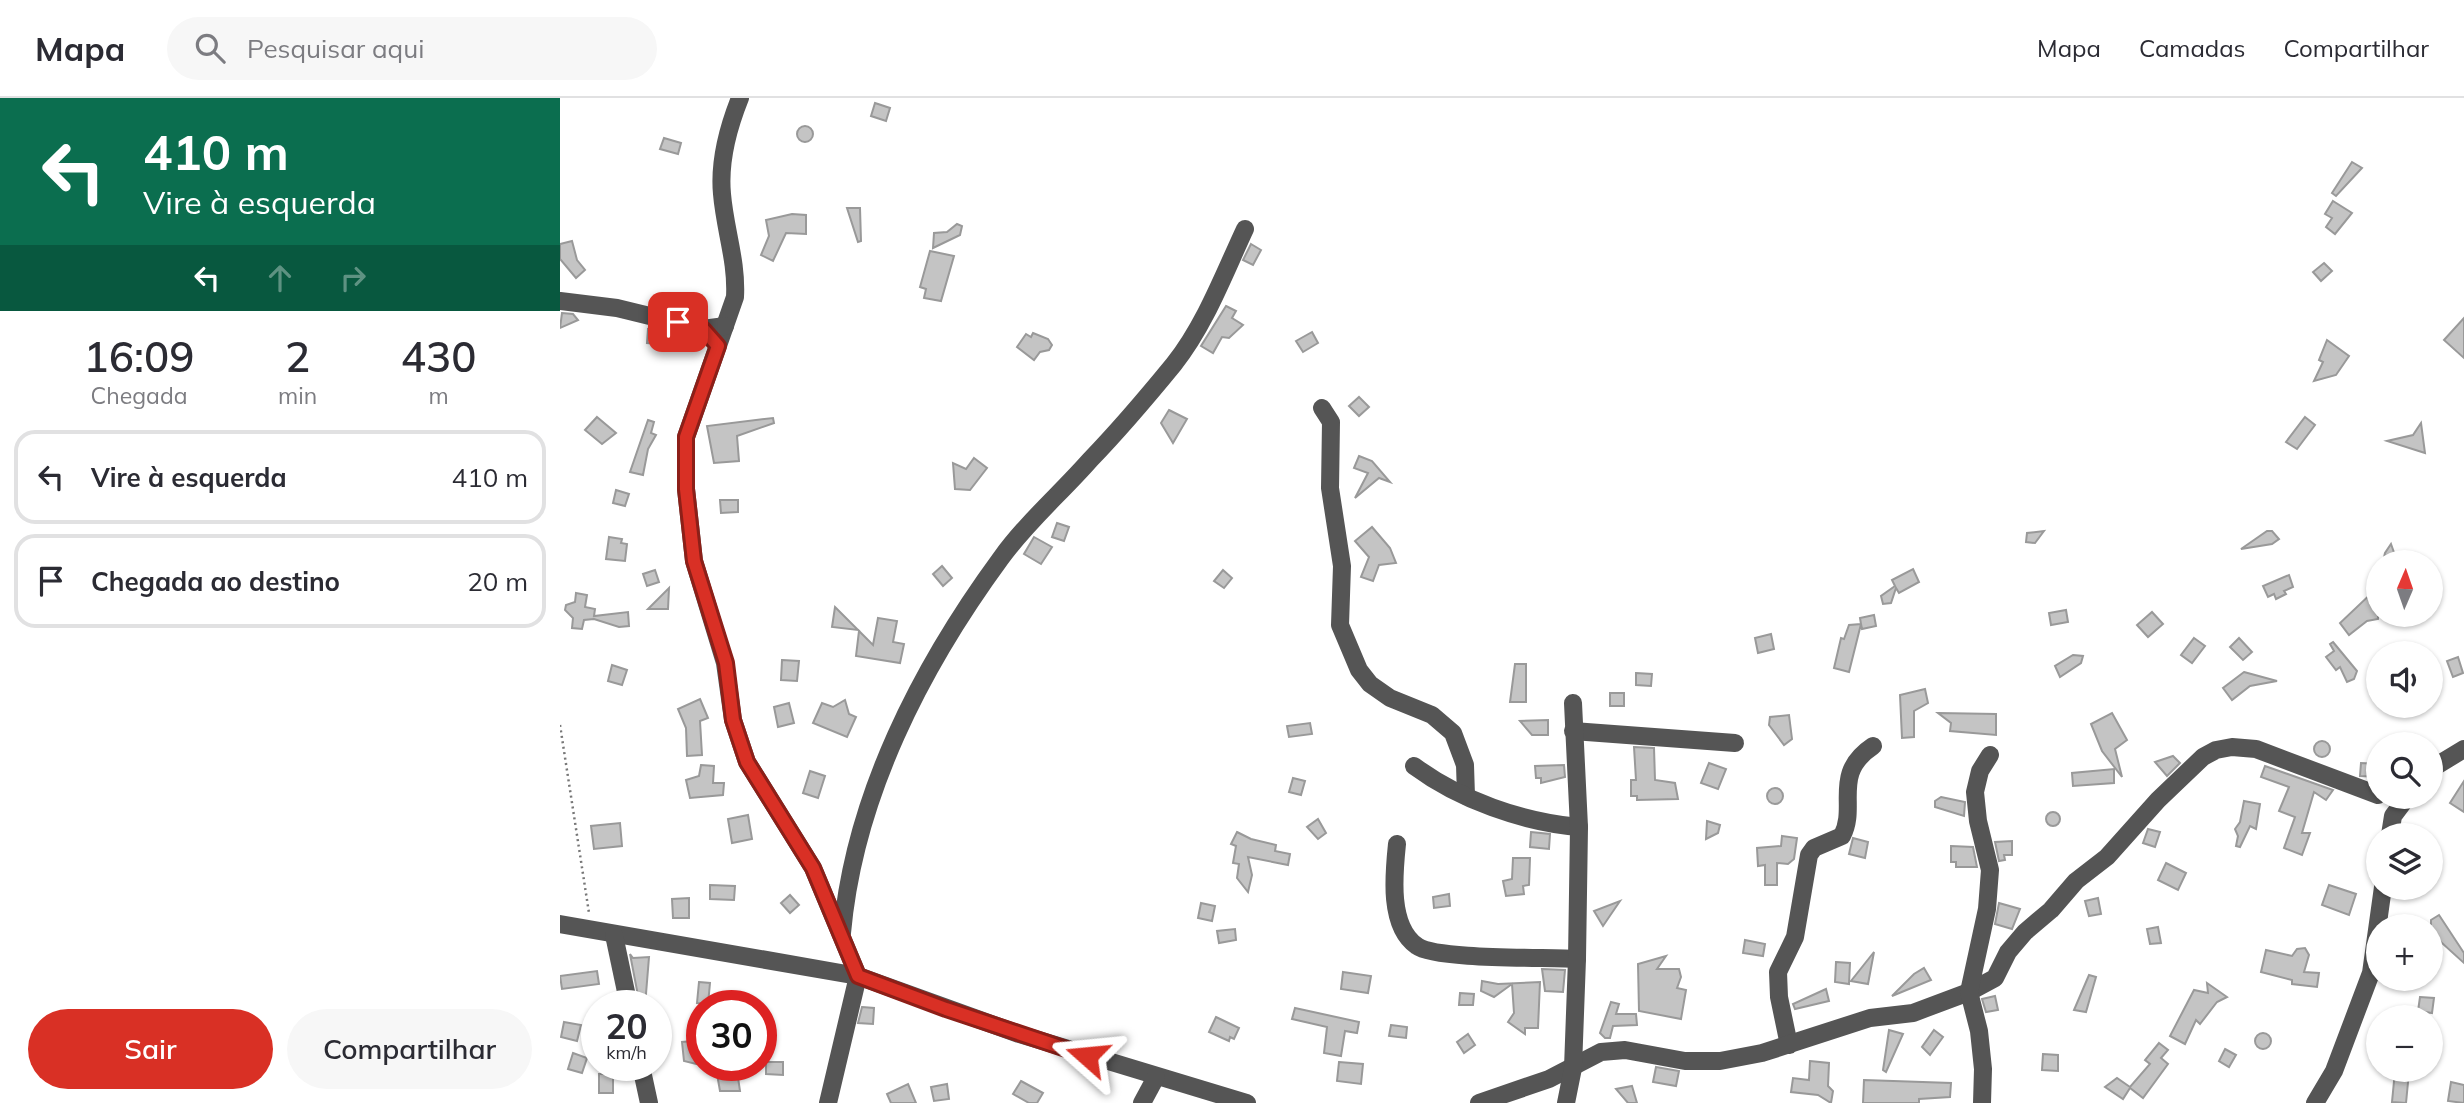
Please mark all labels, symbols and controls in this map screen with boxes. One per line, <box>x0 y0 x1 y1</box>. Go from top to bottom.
search box <box>167 17 657 80</box>
text: Mapa <box>35 28 125 69</box>
icon: search <box>191 29 229 67</box>
text: Pesquisar aqui <box>247 32 424 65</box>
text: Mapa <box>2037 33 2101 63</box>
text: Camadas <box>2139 33 2246 63</box>
text: Compartilhar <box>2284 33 2429 63</box>
text: 410 m <box>143 121 289 182</box>
icon: left <box>28 126 119 217</box>
text: Vire à esquerda <box>143 182 376 222</box>
icon: left <box>188 259 226 297</box>
icon: ahead <box>261 259 299 297</box>
icon: right <box>334 259 372 297</box>
pin <box>648 292 708 352</box>
icon: arrive <box>659 303 697 341</box>
text: 16:09 <box>84 330 194 383</box>
text: 2 <box>285 330 310 383</box>
text: 430 <box>401 330 476 383</box>
text: Chegada <box>90 381 187 410</box>
text: min <box>278 381 317 410</box>
text: m <box>428 381 449 410</box>
icon: left <box>32 458 70 496</box>
text: Vire à esquerda <box>91 461 287 494</box>
text: 410 m <box>452 461 528 494</box>
north arrow <box>2366 550 2443 626</box>
map controls <box>2366 550 2443 1082</box>
icon: arrive <box>32 562 70 600</box>
text: Chegada ao destino <box>91 565 340 598</box>
text: 20 m <box>467 565 528 598</box>
button: sound <box>2366 641 2443 718</box>
button: search <box>2366 732 2443 809</box>
button: layers <box>2366 823 2443 900</box>
button: + <box>2366 914 2443 991</box>
speed limit sign: 30 <box>686 990 777 1081</box>
text: 20 <box>605 1004 648 1048</box>
button: − <box>2366 1005 2443 1082</box>
button: Sair <box>28 1009 273 1089</box>
button: Compartilhar <box>287 1009 532 1089</box>
position arrow <box>1050 1019 1124 1093</box>
text: km/h <box>606 1041 647 1064</box>

